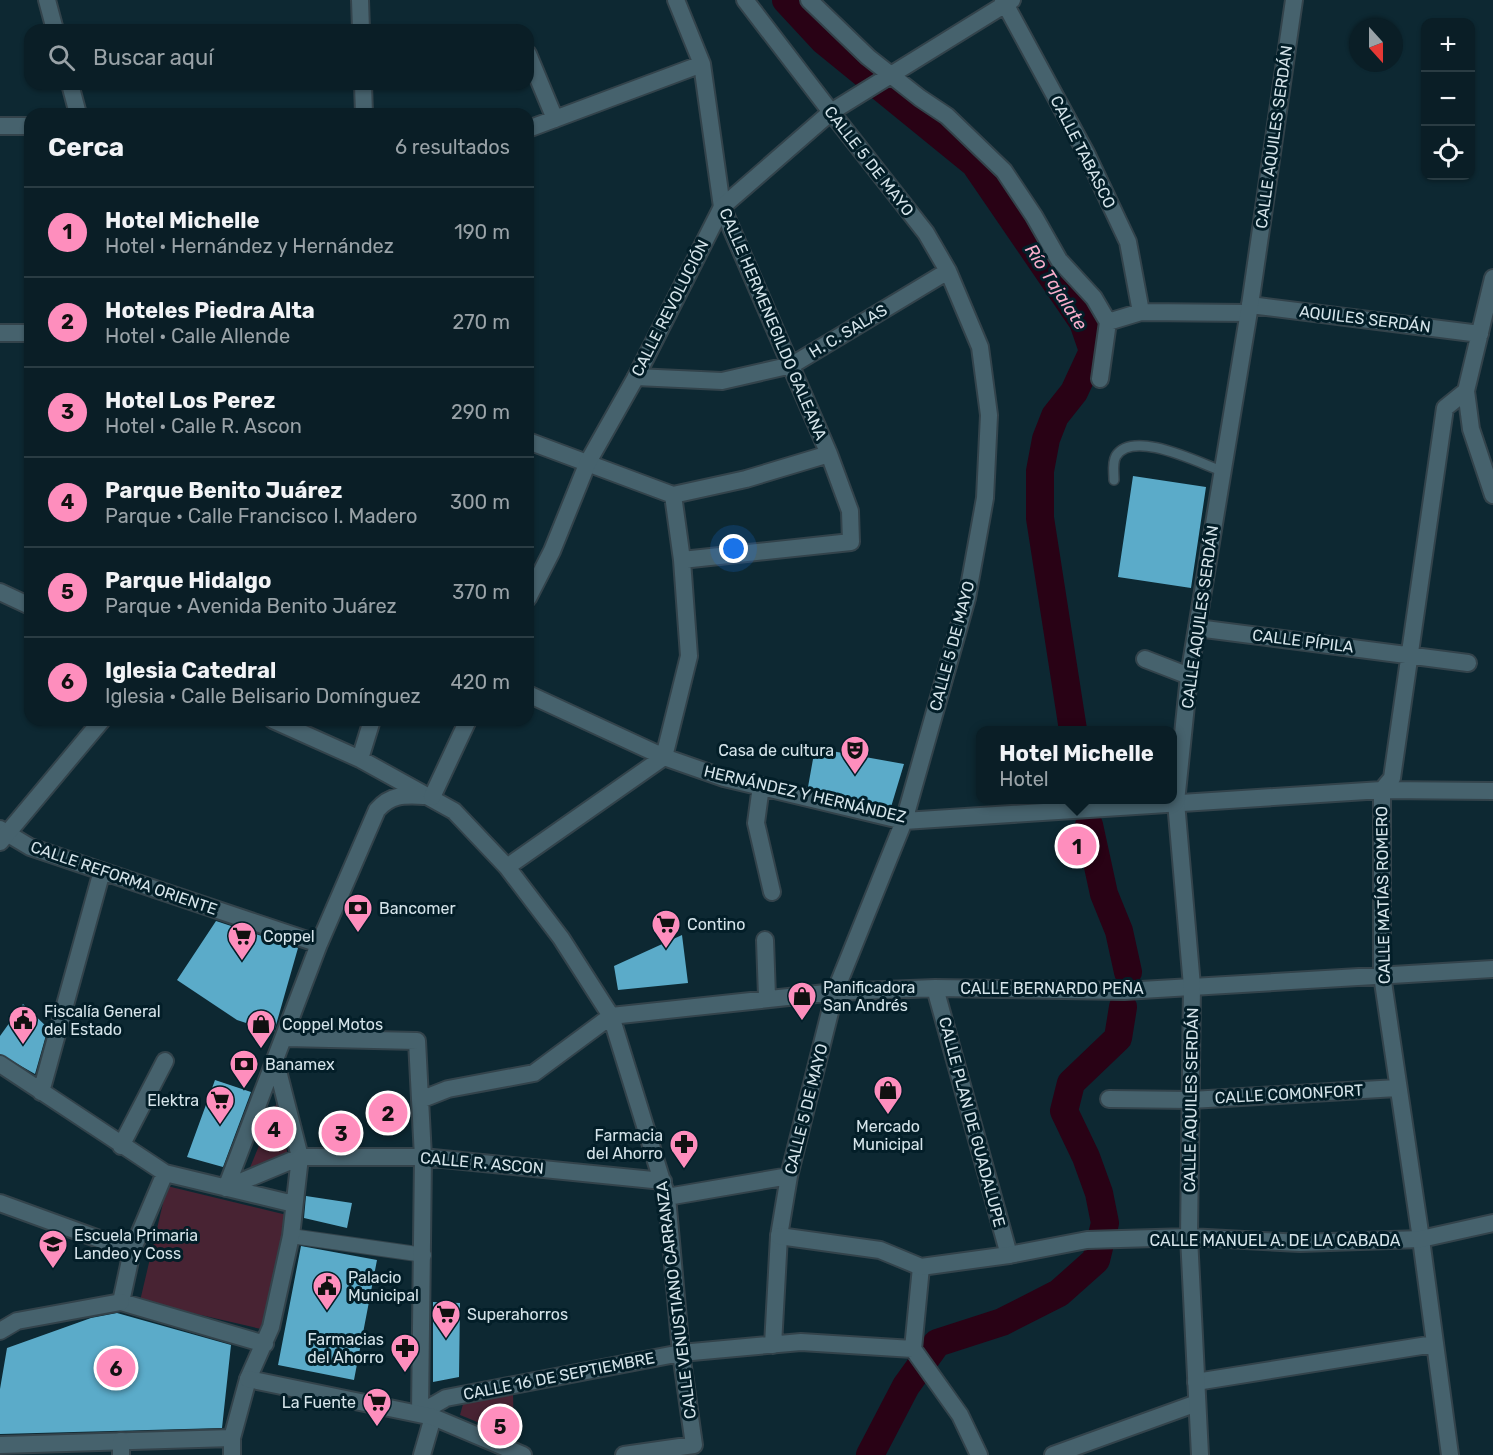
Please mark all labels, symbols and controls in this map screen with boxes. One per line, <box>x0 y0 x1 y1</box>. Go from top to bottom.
north arrow <box>1349 18 1403 72</box>
map controls <box>1421 18 1475 180</box>
button: + <box>1421 18 1475 72</box>
search box <box>24 24 534 90</box>
icon: search <box>45 41 78 74</box>
text: Buscar aquí <box>93 44 214 71</box>
street label: CALLE AQUILES SERDÁN <box>1252 44 1296 230</box>
button: − <box>1421 72 1475 126</box>
street label: CALLE TABASCO <box>1046 93 1120 211</box>
street label: CALLE 5 DE MAYO <box>820 102 918 220</box>
button: locate <box>1421 126 1475 180</box>
text: Cerca <box>48 132 124 163</box>
text: 6 resultados <box>395 135 510 159</box>
street label: CALLE HERMENEGILDO GALEANA <box>715 205 831 443</box>
text: Hotel Michelle <box>105 207 260 234</box>
text: 1 <box>63 220 72 244</box>
text: 190 m <box>454 220 510 244</box>
text: Hotel · Hernández y Hernández <box>105 234 394 258</box>
street label: CALLE REVOLUCIÓN <box>626 236 713 380</box>
water label: Río Tajalate <box>1020 240 1092 334</box>
text: Hoteles Piedra Alta <box>105 297 315 324</box>
street label: H. C. SALAS <box>806 300 891 362</box>
street label: AQUILES SERDÁN <box>1298 302 1432 336</box>
text: 2 <box>61 310 74 334</box>
text: 270 m <box>453 310 510 334</box>
text: Hotel · Calle Allende <box>105 324 290 348</box>
text: Hotel Los Perez <box>105 387 275 414</box>
text: 3 <box>61 400 74 424</box>
text: 290 m <box>451 400 510 424</box>
text: Hotel · Calle R. Ascon <box>105 414 302 438</box>
text: Parque Benito Juárez <box>105 477 343 504</box>
text: 4 <box>61 490 74 514</box>
text: 300 m <box>450 490 510 514</box>
text: Parque · Calle Francisco I. Madero <box>105 504 417 528</box>
street label: CALLE AQUILES SERDÁN <box>1178 524 1222 710</box>
your location <box>719 534 748 563</box>
text: Parque Hidalgo <box>105 567 271 594</box>
street label: CALLE 5 DE MAYO <box>925 579 979 713</box>
text: 5 <box>61 580 74 604</box>
text: 370 m <box>452 580 510 604</box>
text: Parque · Avenida Benito Juárez <box>105 594 397 618</box>
street label: CALLE PÍPILA <box>1251 625 1355 657</box>
text: Iglesia Catedral <box>105 657 276 684</box>
text: 6 <box>61 670 74 694</box>
text: 420 m <box>450 670 510 694</box>
text: Iglesia · Calle Belisario Domínguez <box>105 684 421 708</box>
popup <box>976 726 1177 804</box>
theatre icon: Casa de cultura <box>839 734 871 776</box>
text: Hotel Michelle <box>999 740 1154 767</box>
place label: Casa de cultura <box>718 741 834 760</box>
street label: HERNÁNDEZ Y HERNÁNDEZ <box>702 761 908 827</box>
text: Hotel <box>999 767 1049 791</box>
street label: CALLE MATÍAS ROMERO <box>1372 806 1394 984</box>
pin: 1 <box>1058 824 1096 868</box>
street label: CALLE REFORMA ORIENTE <box>28 837 220 919</box>
bank icon: Bancomer <box>342 892 374 934</box>
place label: Bancomer <box>379 899 456 918</box>
supermarket icon: Contino <box>650 908 682 950</box>
place label: Contino <box>687 915 745 934</box>
supermarket icon: Coppel <box>226 920 258 962</box>
place label: Coppel <box>263 927 315 946</box>
place label: Panificadora San Andrés <box>823 978 915 1015</box>
street label: CALLE BERNARDO PEÑA <box>960 979 1144 998</box>
shop icon: Panificadora San Andrés <box>786 980 818 1022</box>
place label: Fiscalía General del Estado <box>44 1002 161 1039</box>
public building icon: Fiscalía General del Estado <box>7 1004 39 1046</box>
street label: CALLE AQUILES SERDÁN <box>1180 1007 1202 1193</box>
shop icon: Coppel Motos <box>245 1008 277 1050</box>
place label: Coppel Motos <box>282 1015 383 1034</box>
street label: CALLE PLAN DE GUADALUPE <box>935 1015 1009 1229</box>
street label: CALLE 5 DE MAYO <box>781 1042 831 1176</box>
bank icon: Banamex <box>228 1048 260 1090</box>
place label: Banamex <box>265 1055 335 1074</box>
shop icon: Mercado Municipal <box>872 1074 904 1116</box>
street label: CALLE COMONFORT <box>1214 1081 1364 1107</box>
supermarket icon: Elektra <box>204 1084 236 1126</box>
pin: 2 <box>368 1090 408 1136</box>
place label: Elektra <box>147 1091 199 1110</box>
pin: 4 <box>254 1106 294 1152</box>
pin: 3 <box>322 1110 360 1156</box>
place label: Mercado Municipal <box>853 1117 923 1154</box>
place label: Farmacia del Ahorro <box>586 1126 663 1163</box>
pharmacy icon: Farmacia del Ahorro <box>668 1128 700 1170</box>
street label: CALLE R. ASCON <box>419 1148 545 1178</box>
street label: CALLE VENUSTIANO CARRANZA <box>652 1180 700 1420</box>
place label: Escuela Primaria Landeo y Coss <box>74 1226 198 1263</box>
school or university icon: Escuela Primaria Landeo y Coss <box>37 1228 69 1270</box>
street label: CALLE MANUEL A. DE LA CABADA <box>1149 1231 1401 1250</box>
place label: Palacio Municipal <box>348 1268 419 1305</box>
public building icon: Palacio Municipal <box>311 1270 343 1312</box>
supermarket icon: Superahorros <box>430 1298 462 1340</box>
place label: Superahorros <box>467 1305 568 1324</box>
place label: Farmacias del Ahorro <box>307 1330 384 1367</box>
pharmacy icon: Farmacias del Ahorro <box>389 1332 421 1374</box>
pin: 6 <box>96 1346 136 1390</box>
street label: CALLE 16 DE SEPTIEMBRE <box>462 1348 656 1404</box>
supermarket icon: La Fuente <box>361 1386 393 1428</box>
place label: La Fuente <box>282 1393 356 1412</box>
pin: 5 <box>480 1404 520 1448</box>

